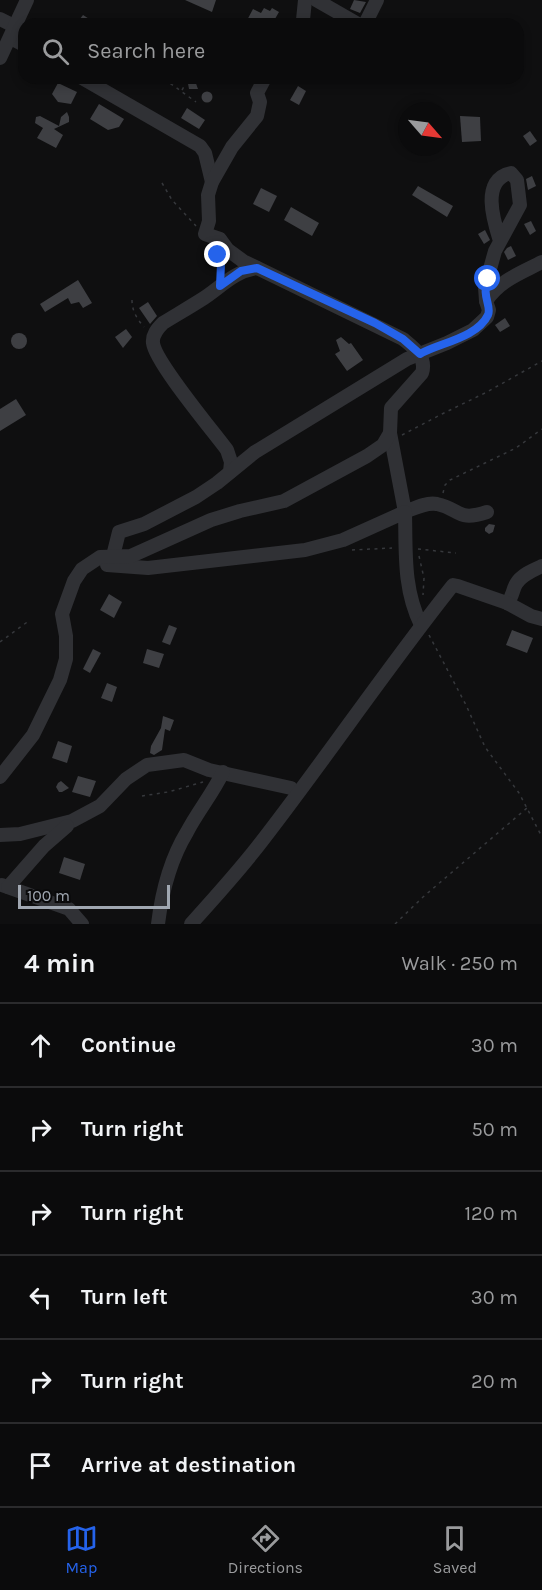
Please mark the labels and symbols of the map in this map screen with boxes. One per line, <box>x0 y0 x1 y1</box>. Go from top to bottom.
north arrow <box>398 102 452 156</box>
route end <box>204 241 230 267</box>
route start <box>474 265 500 291</box>
scale bar <box>18 882 170 910</box>

